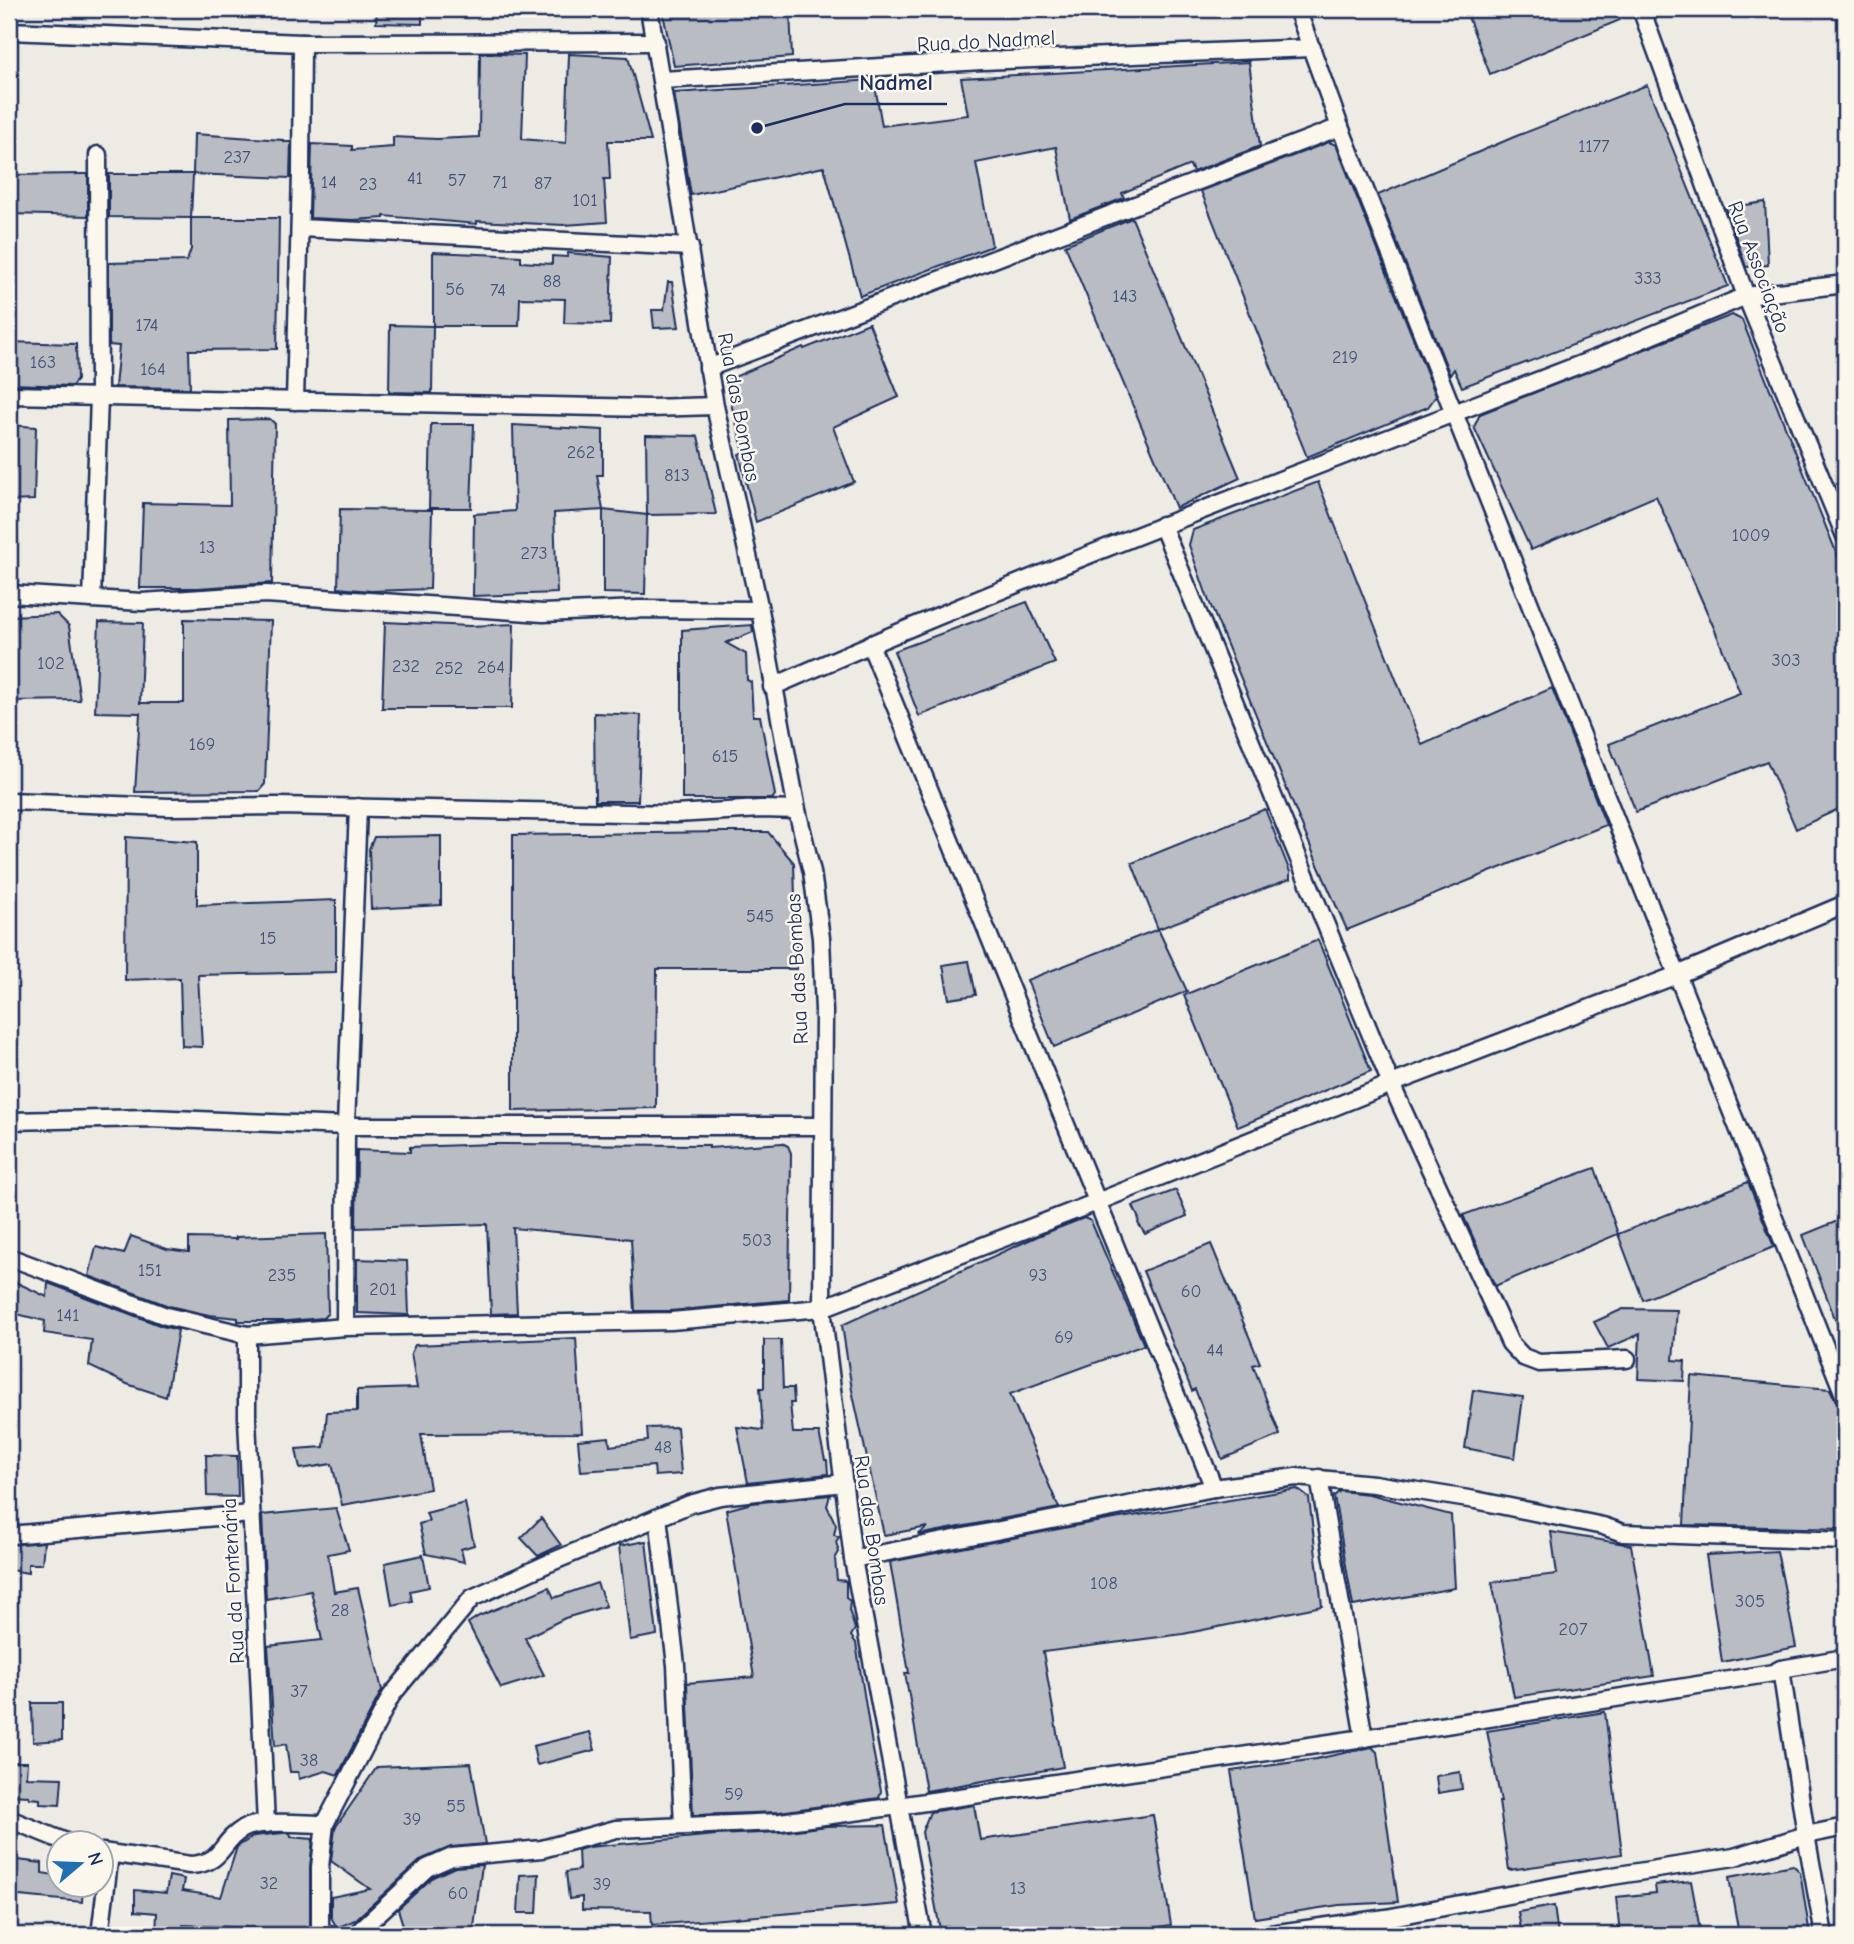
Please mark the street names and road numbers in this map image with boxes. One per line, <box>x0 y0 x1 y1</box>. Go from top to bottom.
street label: Rua do Nadmel <box>916 25 1056 57</box>
street label: Rua Associação <box>1723 198 1795 336</box>
street label: Rua das Bombas <box>713 331 765 483</box>
street label: Rua das Bombas <box>781 893 813 1045</box>
street label: Rua das Bombas <box>850 1454 894 1606</box>
street label: Rua da Fontenária <box>217 1497 249 1665</box>

